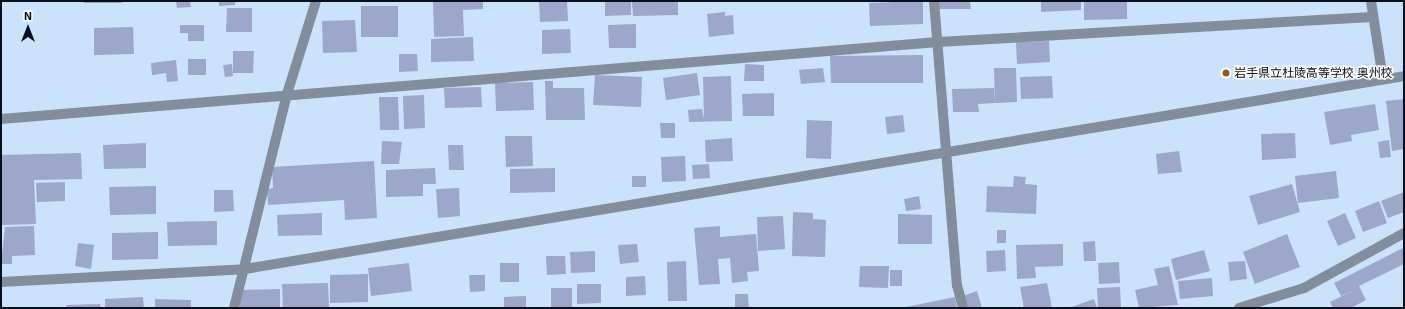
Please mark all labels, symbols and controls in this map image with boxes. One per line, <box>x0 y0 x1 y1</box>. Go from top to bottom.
north arrow <box>8 8 48 48</box>
text: N <box>24 9 32 22</box>
place label: 岩手県立杜陵高等学校 奥州校 <box>1234 66 1393 80</box>
marker: 岩手県立杜陵高等学校 奥州校 <box>1221 68 1231 78</box>

